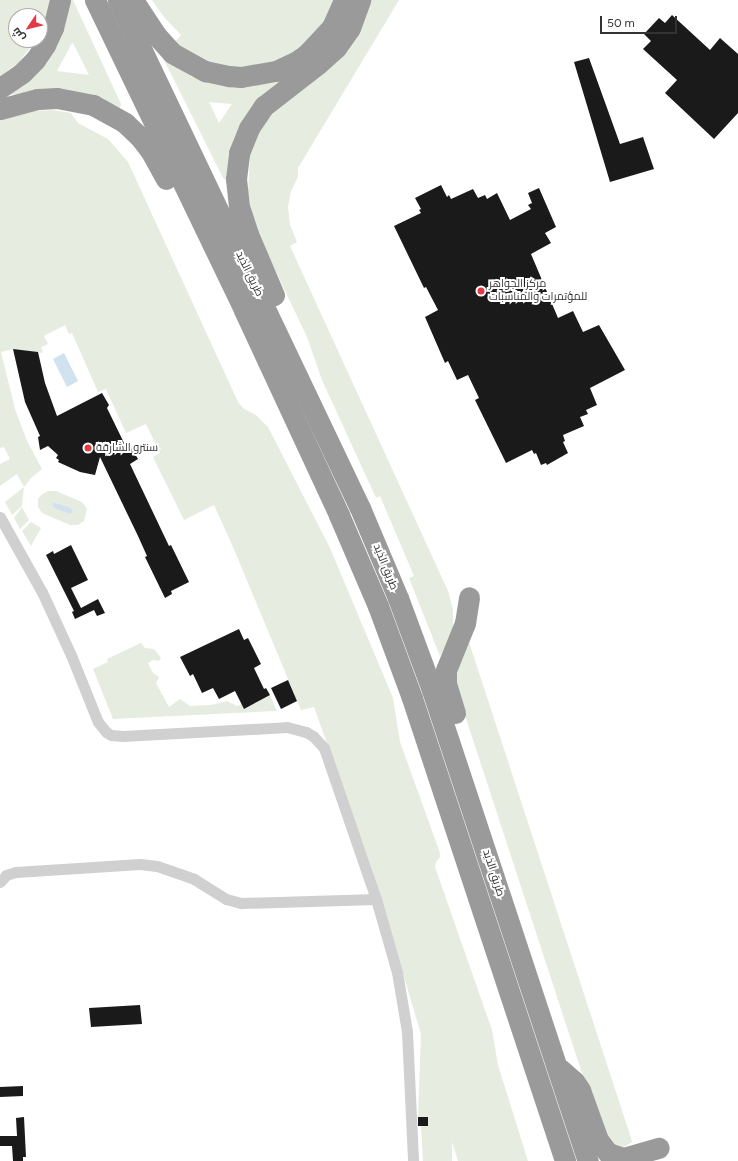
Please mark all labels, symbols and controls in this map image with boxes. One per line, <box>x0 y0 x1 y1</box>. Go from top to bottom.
north arrow <box>8 8 48 48</box>
scale bar <box>602 8 679 34</box>
text: 50 m <box>607 16 635 30</box>
text: ش <box>9 25 28 44</box>
street label: طريق الذيد <box>232 249 266 299</box>
place label: مركز الجواهر للمؤتمرات والمناسبات <box>489 278 587 304</box>
marker: مركز الجواهر للمؤتمرات والمناسبات <box>476 286 486 296</box>
place label: سنترو الشارقة <box>96 441 158 455</box>
marker: سنترو الشارقة <box>83 443 93 453</box>
street label: طريق الذيد <box>370 542 400 592</box>
street label: طريق الذيد <box>479 848 507 898</box>

